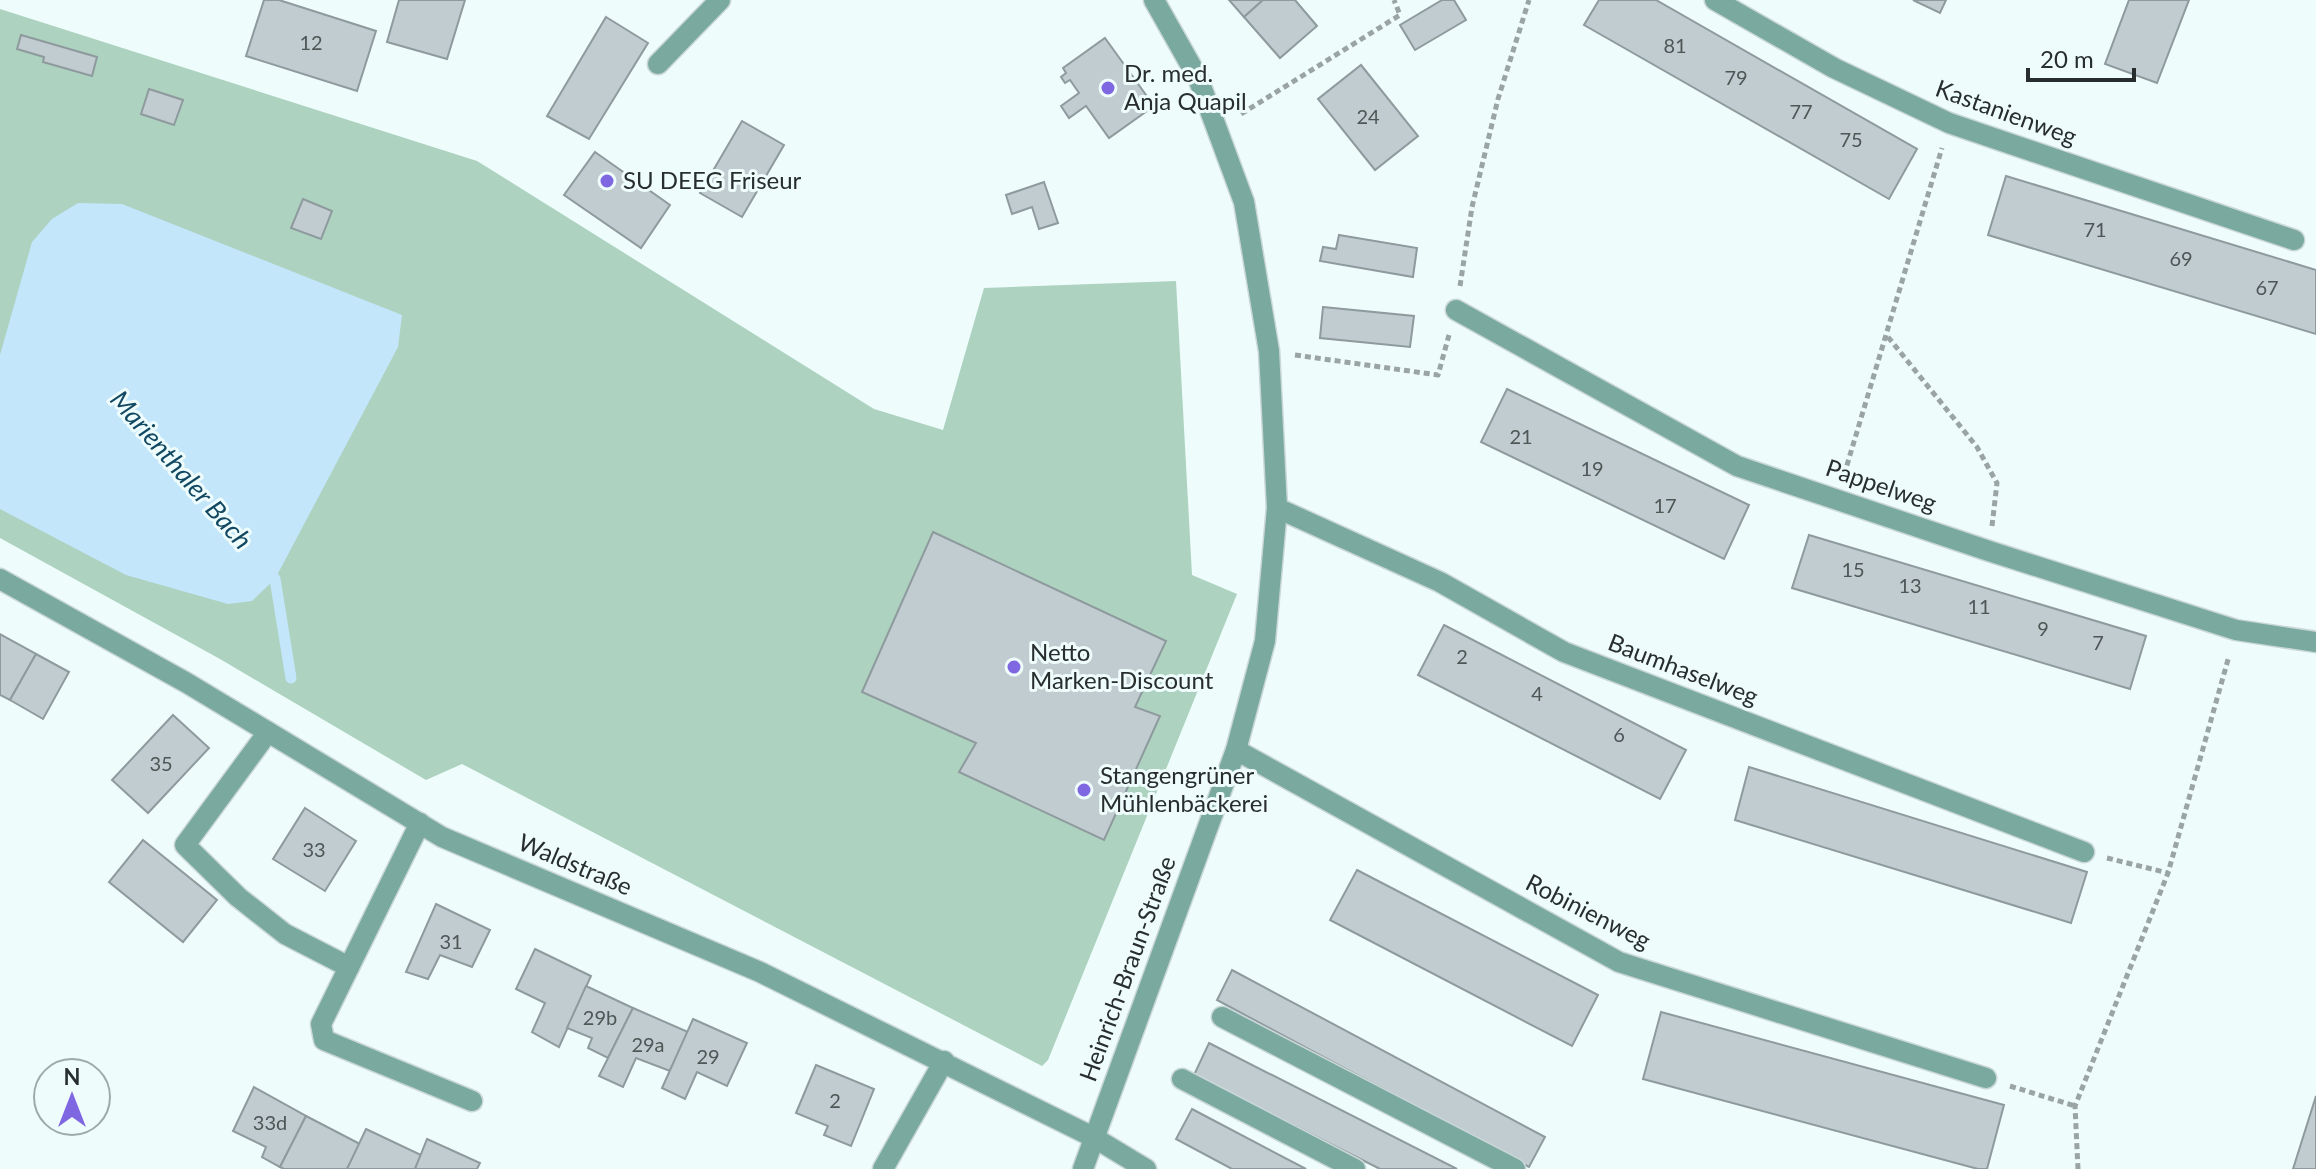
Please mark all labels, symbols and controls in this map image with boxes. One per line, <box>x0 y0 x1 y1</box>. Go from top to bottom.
house number: 12 <box>299 30 323 54</box>
scale bar <box>2028 32 2134 82</box>
house number: 81 <box>1663 33 1687 57</box>
text: 20 m <box>2040 44 2094 73</box>
place label: Dr. med. Anja Quapil <box>1124 58 1247 115</box>
house number: 79 <box>1724 65 1748 89</box>
street label: Kastanienweg <box>1932 73 2081 150</box>
marker: Dr. med. Anja Quapil <box>1099 79 1117 97</box>
house number: 77 <box>1789 99 1813 123</box>
house number: 24 <box>1356 104 1380 128</box>
house number: 75 <box>1839 127 1863 151</box>
place label: SU DEEG Friseur <box>623 165 802 194</box>
marker: SU DEEG Friseur <box>598 172 616 190</box>
house number: 71 <box>2083 217 2107 241</box>
house number: 69 <box>2169 246 2193 270</box>
house number: 67 <box>2255 275 2279 299</box>
water label: Marienthaler Bach <box>104 384 259 555</box>
house number: 21 <box>1509 424 1533 448</box>
street label: Pappelweg <box>1822 452 1941 517</box>
house number: 19 <box>1580 456 1604 480</box>
house number: 17 <box>1653 493 1677 517</box>
house number: 15 <box>1841 557 1865 581</box>
house number: 13 <box>1898 573 1922 597</box>
house number: 11 <box>1967 594 1991 618</box>
house number: 9 <box>2037 616 2049 640</box>
street label: Baumhaselweg <box>1604 627 1763 710</box>
house number: 7 <box>2092 630 2104 654</box>
place label: Netto Marken-Discount <box>1030 637 1214 694</box>
house number: 2 <box>1456 644 1468 668</box>
marker: Netto Marken-Discount <box>1005 658 1023 676</box>
house number: 4 <box>1531 681 1543 705</box>
house number: 6 <box>1613 722 1625 746</box>
house number: 35 <box>149 751 173 775</box>
place label: Stangengrüner Mühlenbäckerei <box>1100 760 1268 817</box>
marker: Stangengrüner Mühlenbäckerei <box>1075 781 1093 799</box>
street label: Waldstraße <box>514 827 637 901</box>
house number: 33 <box>302 837 326 861</box>
street label: Heinrich-Braun-Straße <box>1072 852 1181 1085</box>
street label: Robinienweg <box>1521 867 1656 954</box>
house number: 31 <box>439 929 463 953</box>
house number: 29b <box>583 1005 617 1029</box>
house number: 29a <box>631 1032 665 1056</box>
house number: 29 <box>696 1044 720 1068</box>
north arrow <box>32 1057 112 1137</box>
text: N <box>64 1063 80 1090</box>
house number: 2 <box>829 1088 841 1112</box>
house number: 33d <box>253 1110 287 1134</box>

